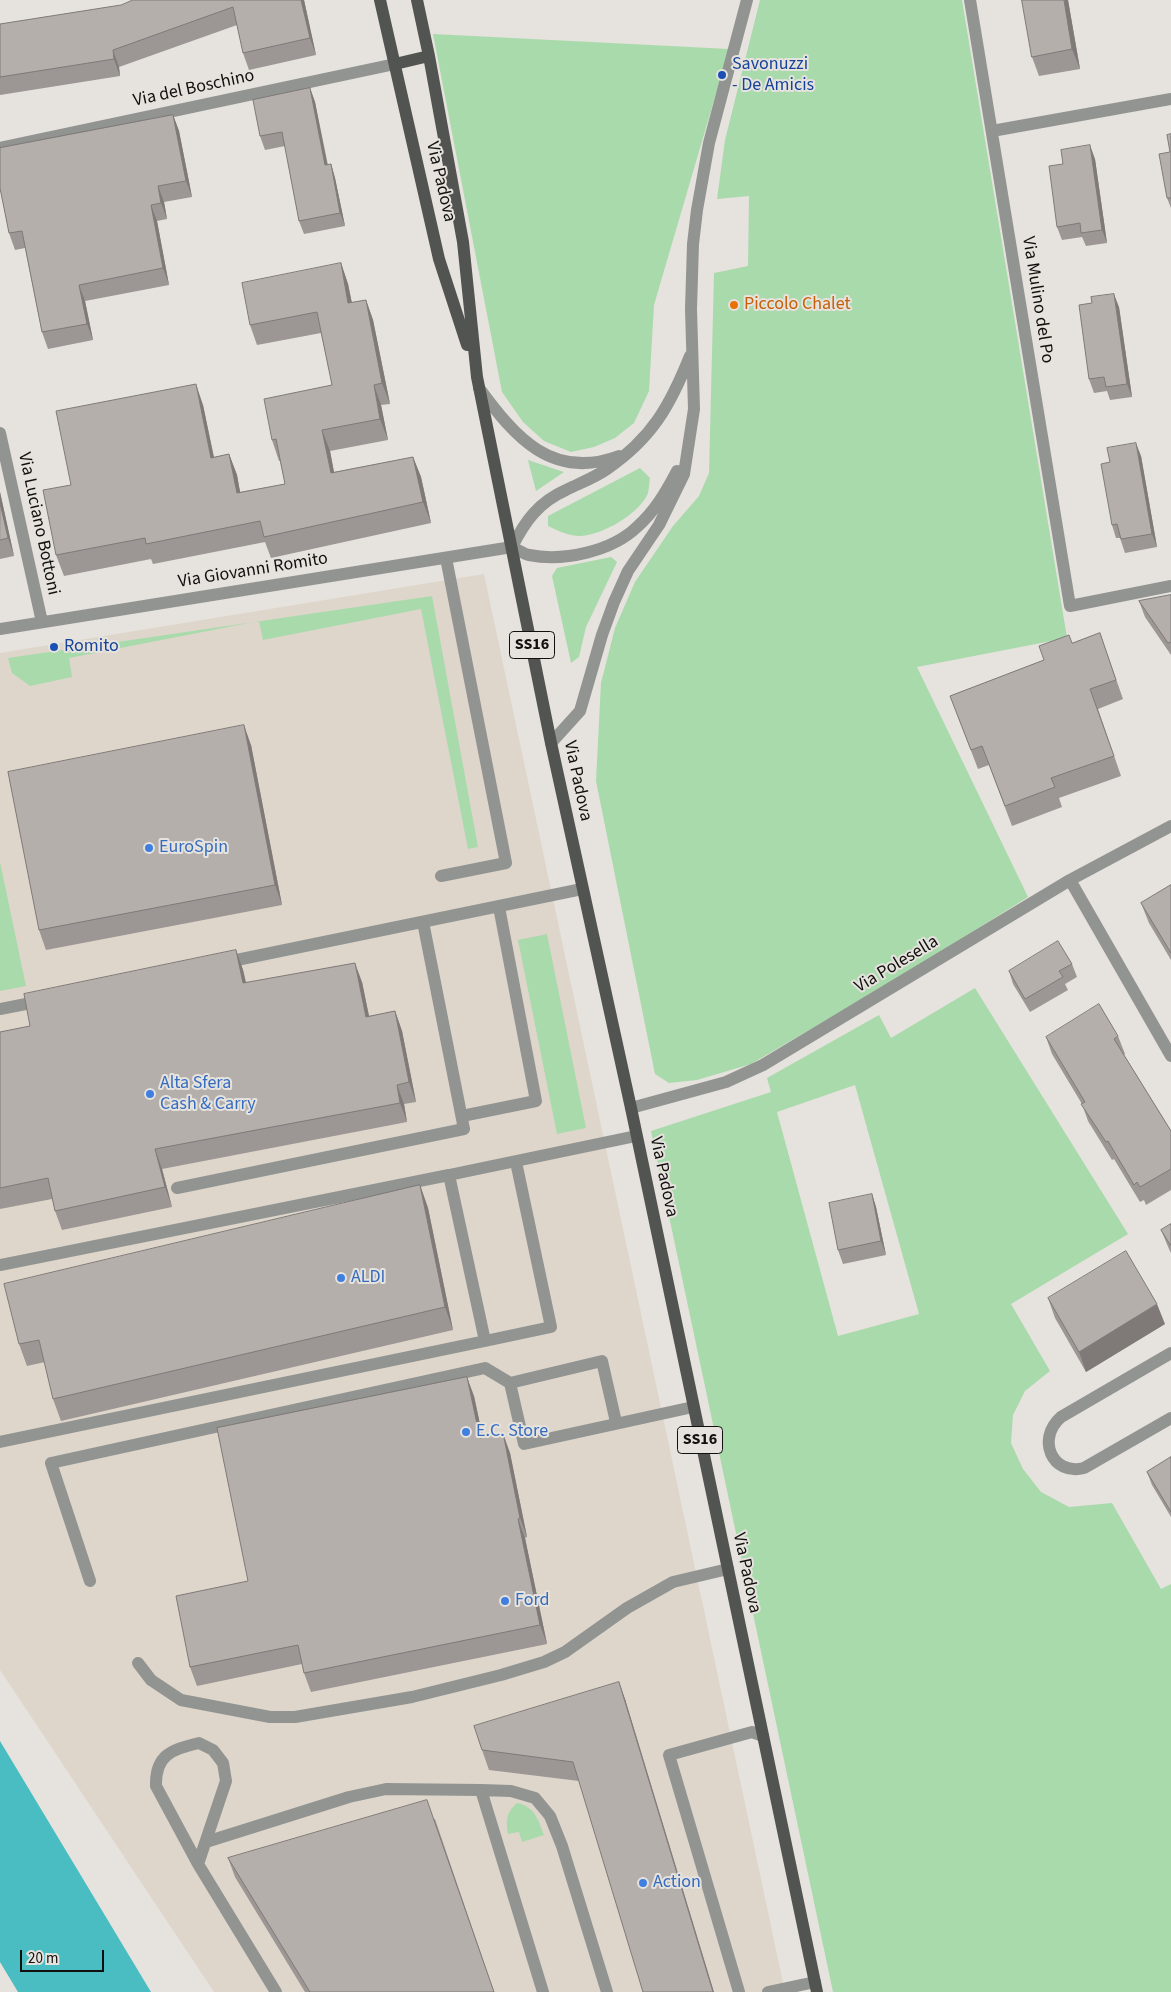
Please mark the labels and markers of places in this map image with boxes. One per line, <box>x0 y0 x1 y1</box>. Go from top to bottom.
place label: Savonuzzi - De Amicis <box>732 54 814 96</box>
marker: Savonuzzi - De Amicis <box>716 69 728 81</box>
place label: Piccolo Chalet <box>744 294 851 316</box>
marker: Piccolo Chalet <box>728 299 740 311</box>
place label: Romito <box>64 636 119 658</box>
marker: Romito <box>48 641 60 653</box>
place label: EuroSpin <box>159 837 228 859</box>
marker: EuroSpin <box>143 842 155 854</box>
place label: Alta Sfera Cash & Carry <box>160 1073 256 1116</box>
marker: Alta Sfera Cash & Carry <box>144 1088 156 1100</box>
place label: ALDI <box>351 1267 385 1289</box>
marker: ALDI <box>335 1272 347 1284</box>
place label: E.C. Store <box>476 1421 548 1443</box>
marker: E.C. Store <box>460 1426 472 1438</box>
place label: Ford <box>515 1590 549 1612</box>
marker: Ford <box>499 1595 511 1607</box>
place label: Action <box>653 1872 701 1894</box>
marker: Action <box>637 1877 649 1889</box>

